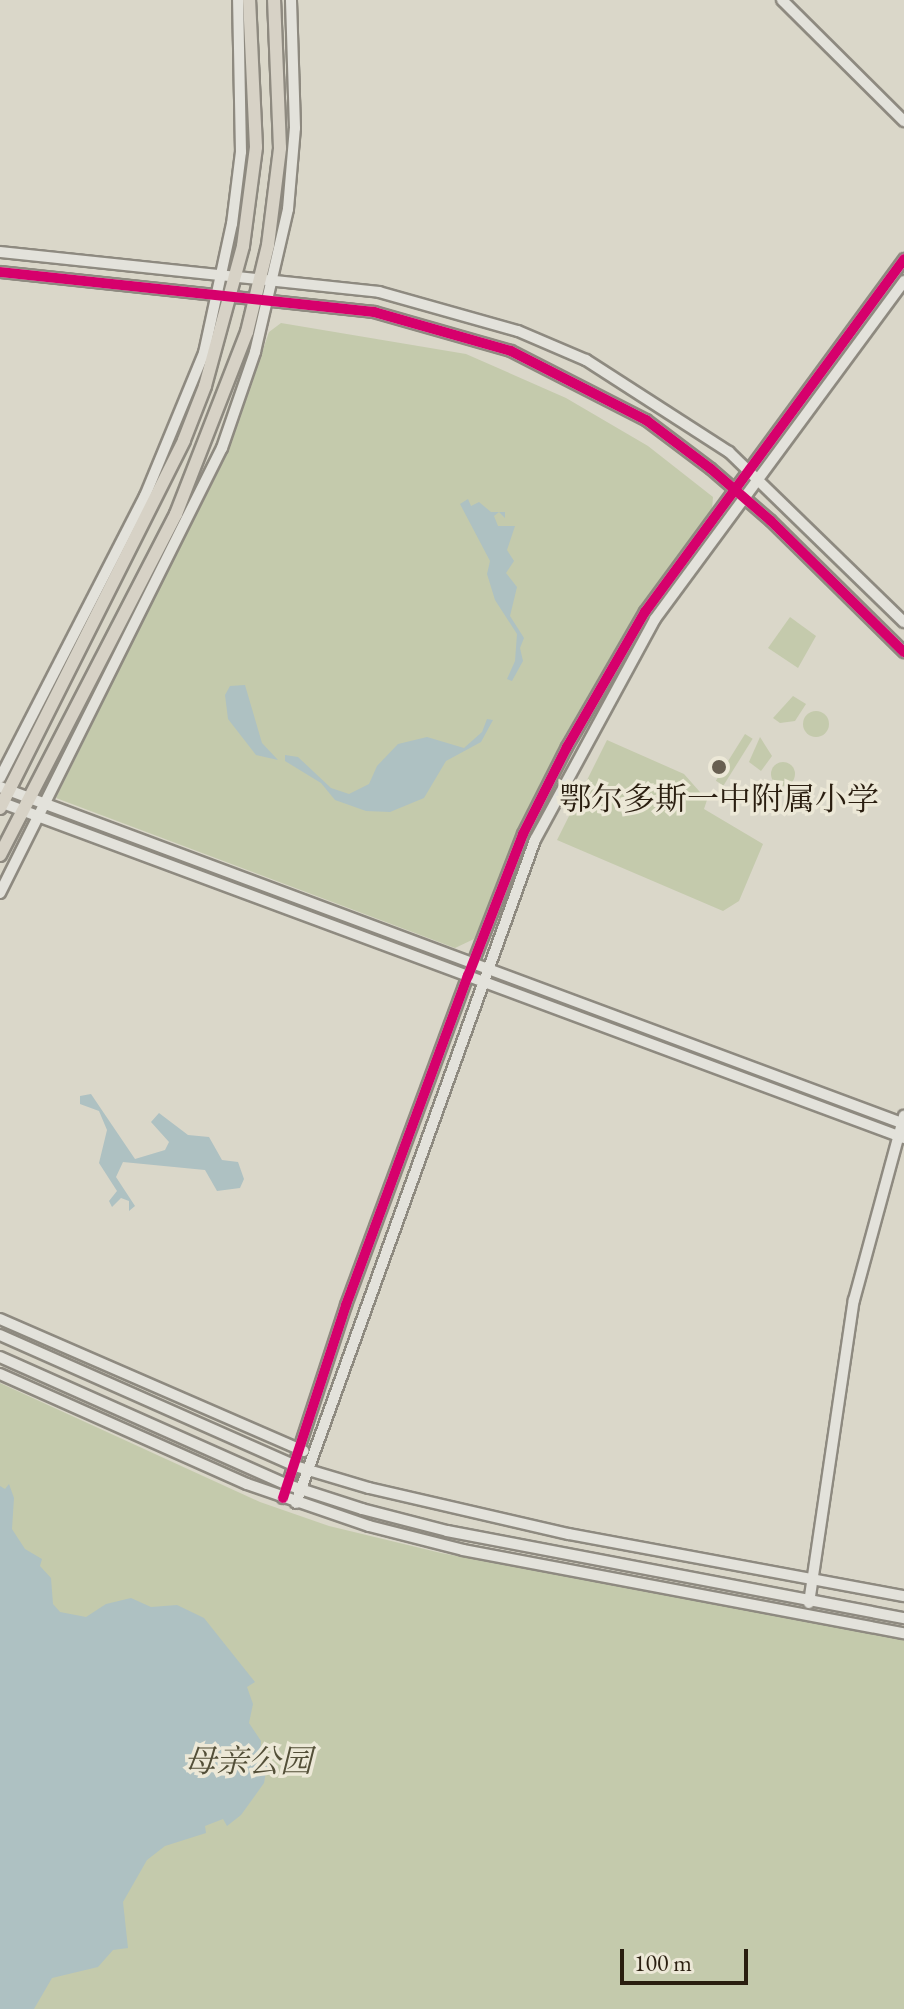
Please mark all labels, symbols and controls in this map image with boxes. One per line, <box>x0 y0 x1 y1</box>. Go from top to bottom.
marker: 鄂尔多斯一中附属小学 <box>710 758 728 776</box>
place label: 鄂尔多斯一中附属小学 <box>559 780 879 818</box>
park label: 母亲公园 <box>184 1742 312 1780</box>
scale bar <box>624 1933 752 1983</box>
text: 100 m <box>634 1947 692 1978</box>

